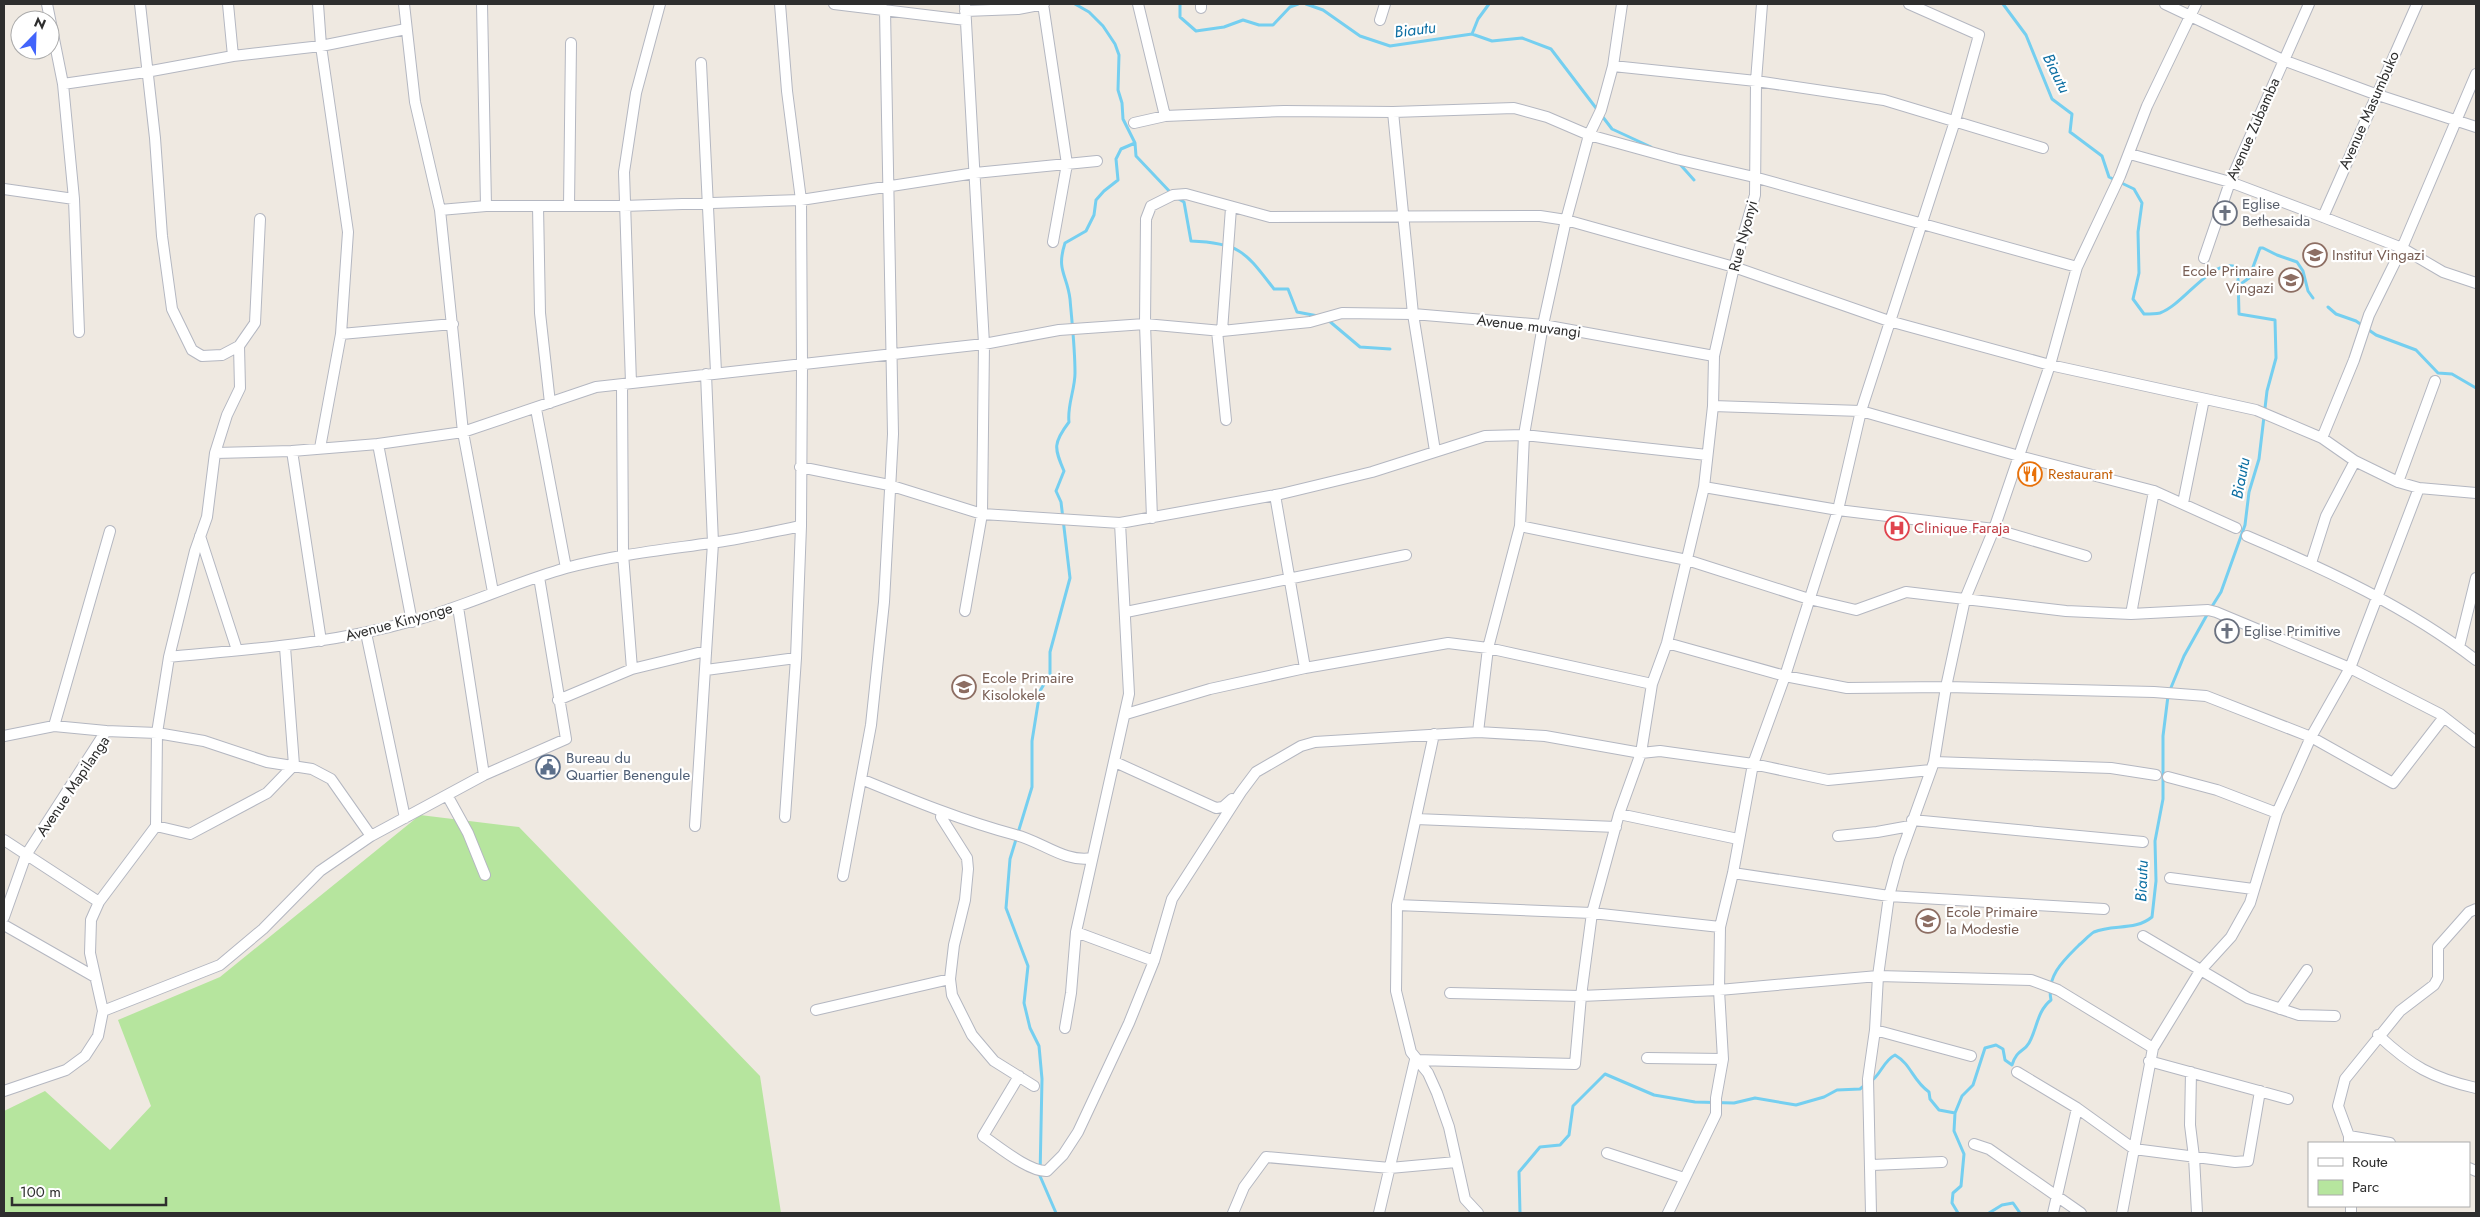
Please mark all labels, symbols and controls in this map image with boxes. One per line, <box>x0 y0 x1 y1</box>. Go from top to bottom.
north arrow <box>10 10 60 60</box>
text: N <box>31 12 49 34</box>
water label: Biautu <box>1393 16 1437 43</box>
street label: Avenue Masumbuko <box>2333 47 2405 173</box>
water label: Biautu <box>2037 49 2076 97</box>
street label: Avenue Zubamba <box>2221 74 2285 184</box>
place label: Eglise Bethesaida <box>2242 193 2310 232</box>
street label: Rue Nyonyi <box>1723 198 1763 274</box>
church icon: Eglise Bethesaida <box>2212 200 2238 226</box>
school or university icon: Institut Vingazi <box>2302 242 2328 268</box>
place label: Institut Vingazi <box>2332 244 2425 266</box>
place label: Ecole Primaire Vingazi <box>2182 260 2274 299</box>
school or university icon: Ecole Primaire Vingazi <box>2278 267 2304 293</box>
street label: Avenue muvangi <box>1476 309 1582 343</box>
water label: Biautu <box>2225 455 2256 501</box>
restaurant icon: Restaurant <box>2017 461 2043 487</box>
place label: Restaurant <box>2048 463 2113 485</box>
hospital icon: Clinique Faraja <box>1884 515 1910 541</box>
place label: Clinique Faraja <box>1914 517 2010 539</box>
street label: Avenue Kinyonge <box>343 597 455 647</box>
church icon: Eglise Primitive <box>2214 618 2240 644</box>
place label: Eglise Primitive <box>2244 620 2341 642</box>
place label: Ecole Primaire Kisolokele <box>982 667 1074 706</box>
school or university icon: Ecole Primaire Kisolokele <box>951 674 977 700</box>
street label: Avenue Mapilanga <box>31 731 115 841</box>
place label: Bureau du Quartier Benengule <box>566 747 690 786</box>
public building icon: Bureau du Quartier Benengule <box>535 754 561 780</box>
water label: Biautu <box>2129 860 2154 902</box>
place label: Ecole Primaire la Modestie <box>1946 901 2038 940</box>
school or university icon: Ecole Primaire la Modestie <box>1915 908 1941 934</box>
legend <box>2308 1142 2470 1207</box>
text: Route <box>2352 1151 2388 1173</box>
scale bar <box>12 1174 166 1206</box>
text: Parc <box>2352 1176 2379 1198</box>
text: 100 m <box>20 1181 61 1203</box>

